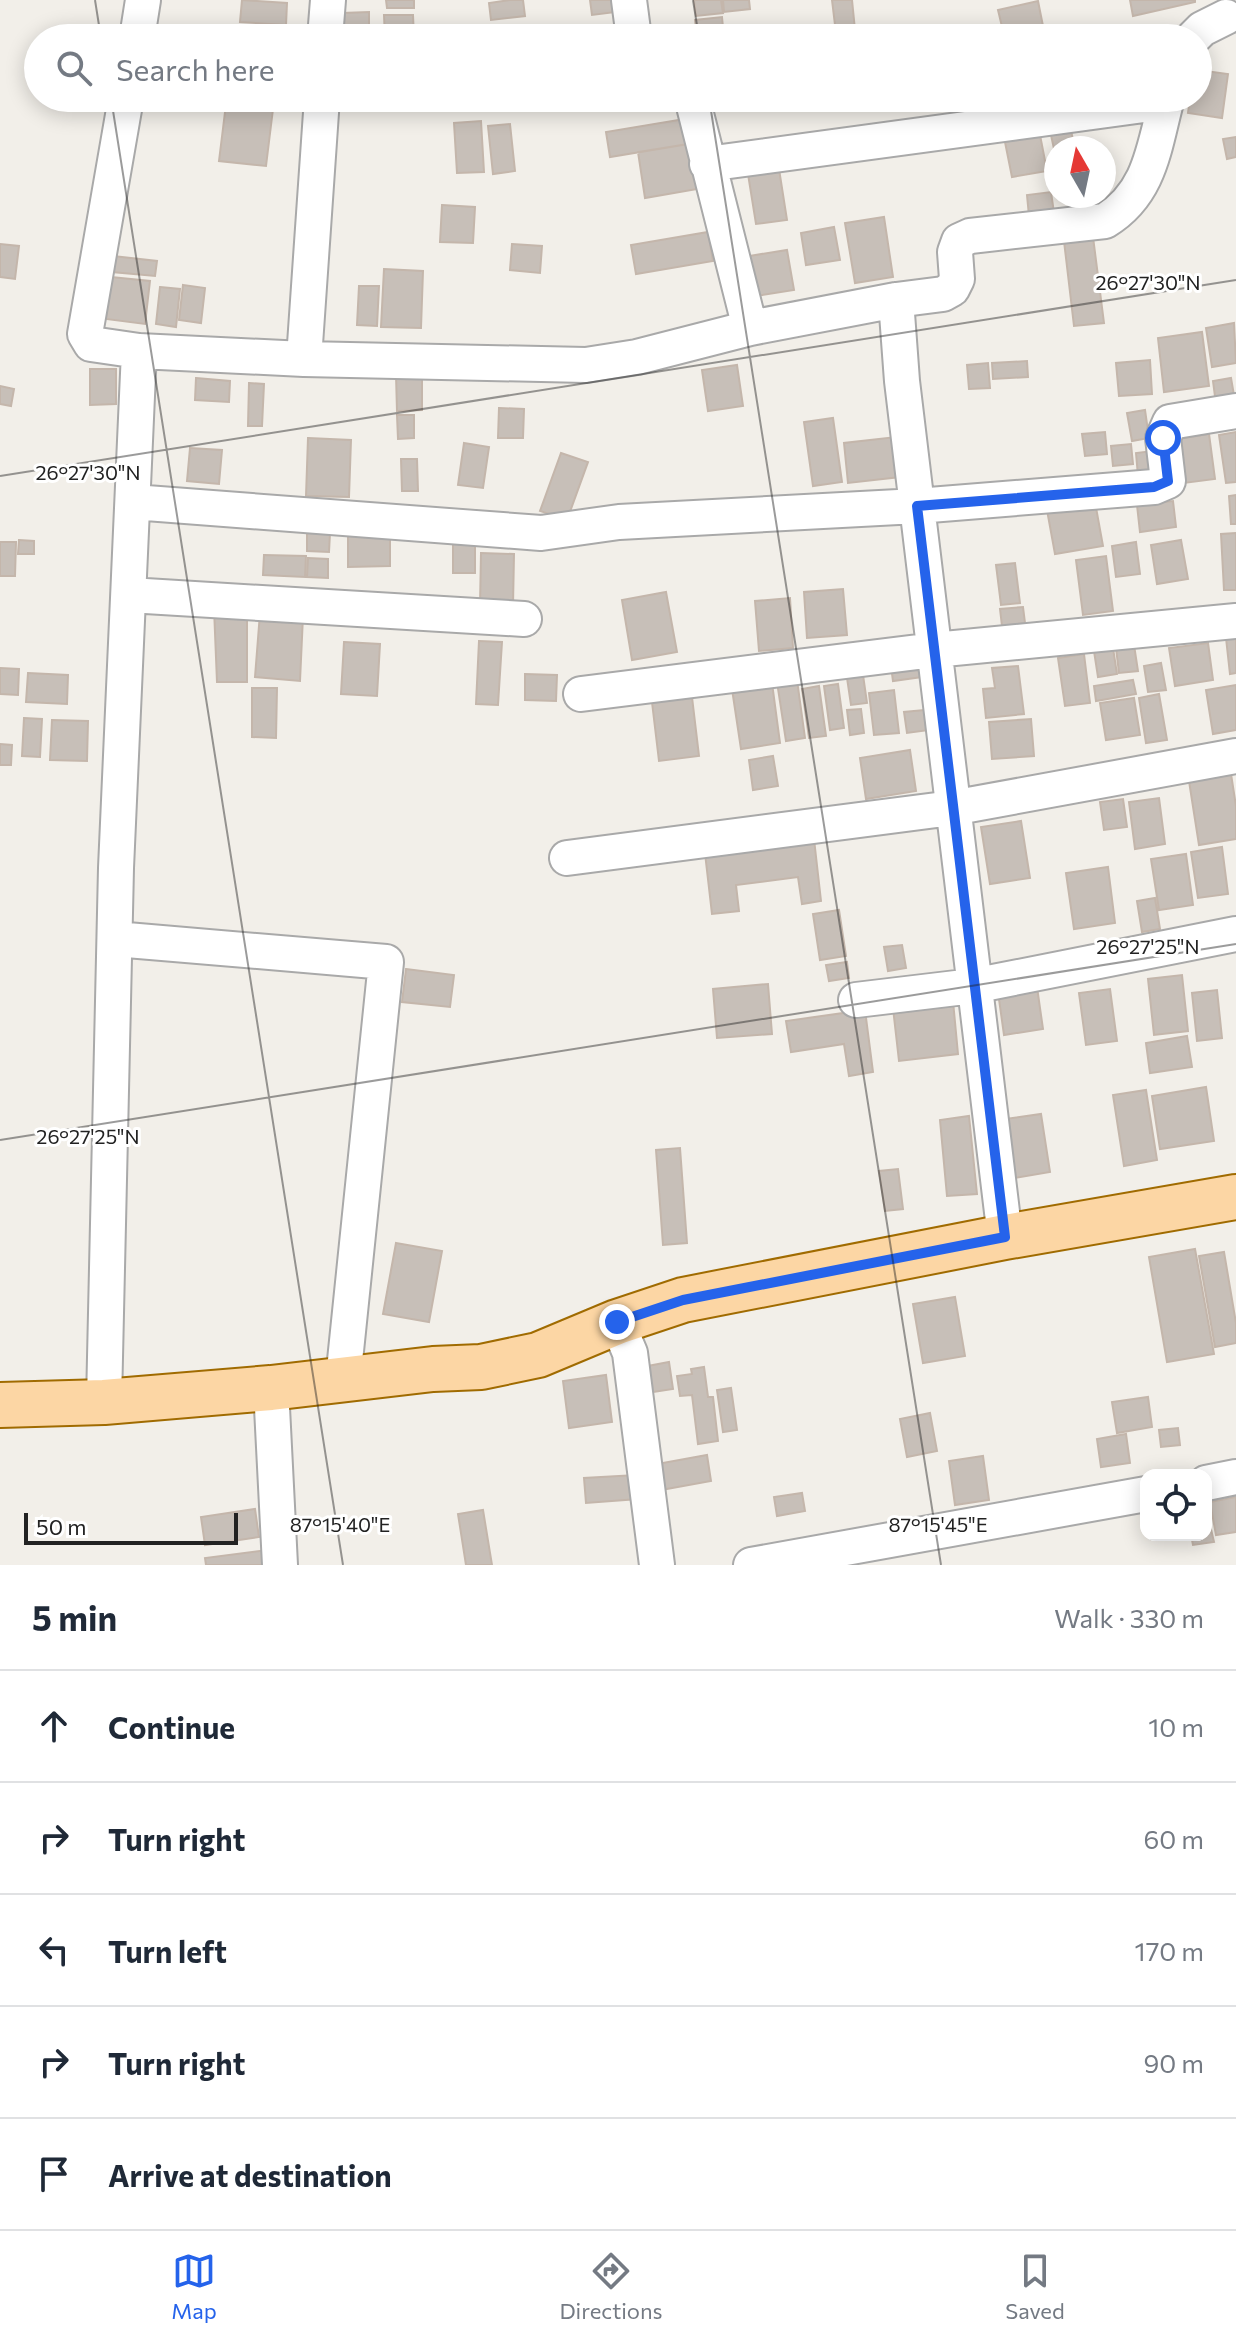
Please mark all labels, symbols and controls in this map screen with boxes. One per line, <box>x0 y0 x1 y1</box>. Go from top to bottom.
search box <box>24 24 1212 112</box>
icon: search <box>52 46 96 90</box>
text: Search here <box>116 50 275 87</box>
north arrow <box>1044 136 1116 208</box>
text: 26°27'30"N <box>1095 270 1201 294</box>
route start <box>1145 420 1181 456</box>
text: 26°27'30"N <box>35 460 141 484</box>
text: 26°27'25"N <box>1096 934 1200 958</box>
text: 26°27'25"N <box>36 1124 140 1148</box>
route end <box>599 1304 635 1340</box>
map controls <box>1140 1469 1212 1541</box>
button: locate <box>1140 1469 1212 1541</box>
scale bar <box>24 1509 238 1545</box>
text: 87°15'40"E <box>290 1512 390 1536</box>
text: 87°15'45"E <box>888 1512 988 1536</box>
text: 50 m <box>36 1513 86 1540</box>
text: 5 min <box>32 1596 117 1638</box>
text: Walk · 330 m <box>1054 1602 1204 1633</box>
icon: ahead <box>32 1704 76 1748</box>
text: Continue <box>108 1708 235 1745</box>
text: 10 m <box>1148 1711 1204 1742</box>
icon: right <box>32 1816 76 1860</box>
text: Turn right <box>108 1820 245 1857</box>
text: 60 m <box>1144 1823 1204 1854</box>
icon: left <box>32 1928 76 1972</box>
text: Turn left <box>108 1932 227 1969</box>
text: 170 m <box>1135 1935 1204 1966</box>
icon: right <box>32 2040 76 2084</box>
text: Turn right <box>108 2044 245 2081</box>
text: 90 m <box>1144 2047 1204 2078</box>
icon: arrive <box>32 2152 76 2196</box>
text: Arrive at destination <box>108 2156 392 2193</box>
tab: Map <box>171 2249 217 2324</box>
tab: Directions <box>559 2249 663 2324</box>
tab: Saved <box>1005 2249 1065 2324</box>

